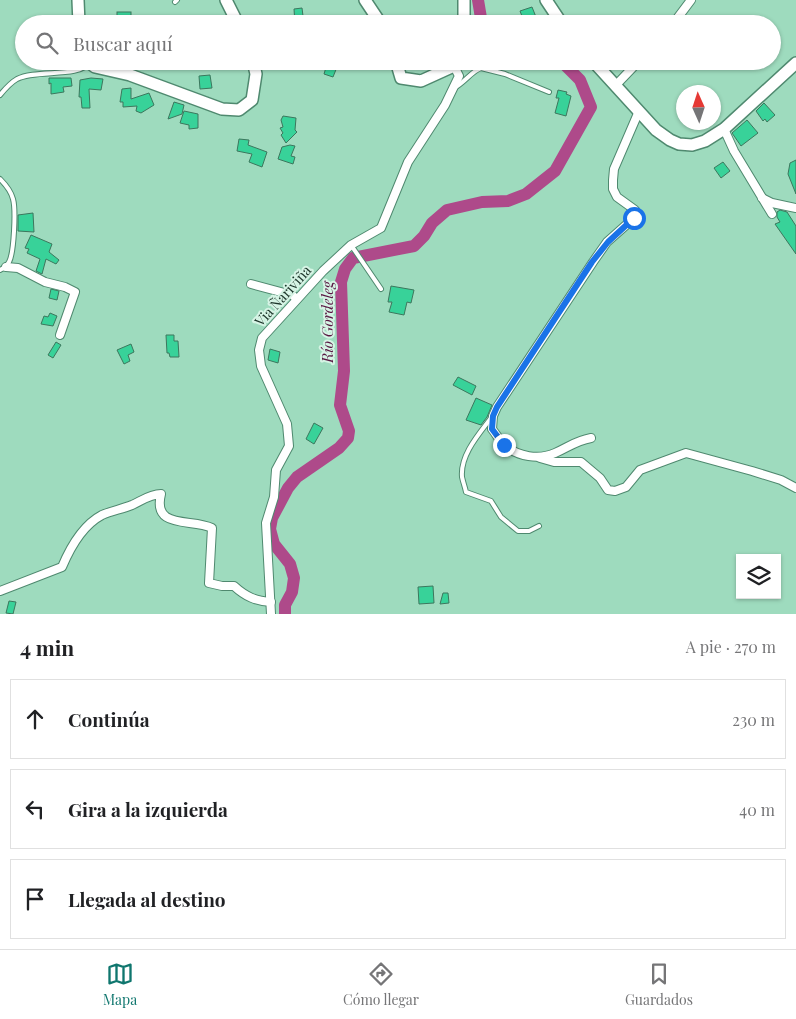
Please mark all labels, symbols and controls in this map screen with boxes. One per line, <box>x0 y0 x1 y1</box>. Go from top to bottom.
search box <box>15 15 781 70</box>
icon: search <box>33 29 61 57</box>
text: Buscar aquí <box>73 30 173 56</box>
north arrow <box>676 85 721 130</box>
route start <box>623 207 646 230</box>
street label: Via Ñariviña <box>249 261 315 331</box>
water label: Río Gordeleg <box>317 280 337 364</box>
route end <box>493 434 516 457</box>
map controls <box>736 554 781 599</box>
button: layers <box>736 554 781 599</box>
text: 4 min <box>20 633 74 661</box>
text: A pie · 270 m <box>686 636 776 657</box>
icon: ahead <box>21 705 49 733</box>
text: Continúa <box>68 706 150 732</box>
text: 230 m <box>732 709 775 730</box>
icon: left <box>21 795 49 823</box>
text: Gira a la izquierda <box>68 796 228 822</box>
text: 40 m <box>739 799 775 820</box>
icon: arrive <box>21 885 49 913</box>
text: Llegada al destino <box>68 886 226 912</box>
tab: Mapa <box>103 960 137 1009</box>
tab: Cómo llegar <box>343 960 419 1009</box>
tab: Guardados <box>625 960 693 1009</box>

